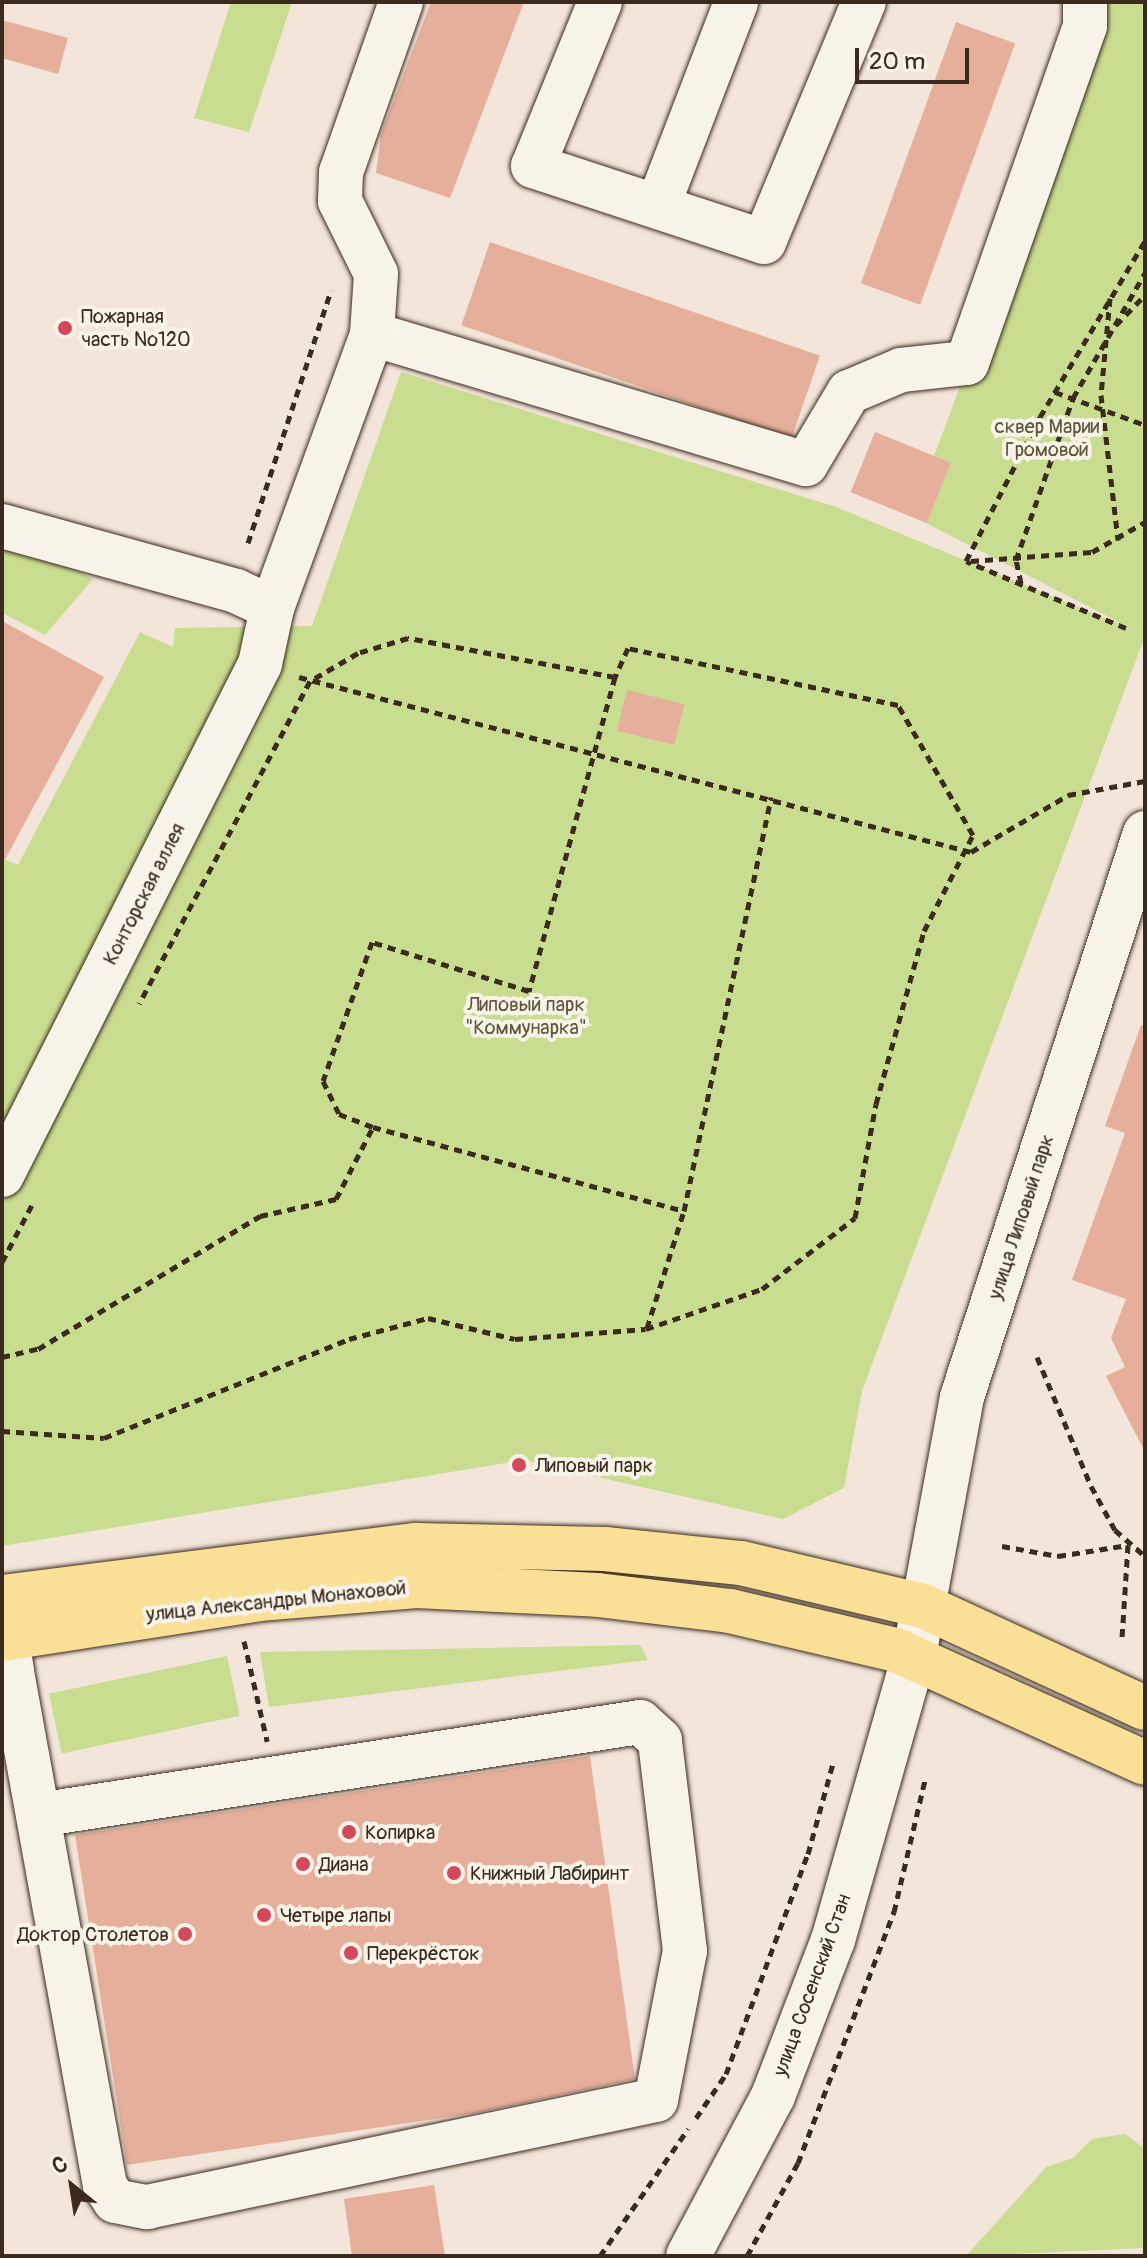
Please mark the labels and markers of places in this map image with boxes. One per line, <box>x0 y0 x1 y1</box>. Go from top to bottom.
place label: Пожарная часть №120 <box>81 304 191 351</box>
marker: Пожарная часть №120 <box>56 319 74 337</box>
place label: Липовый парк <box>535 1453 653 1477</box>
marker: Липовый парк <box>510 1456 528 1474</box>
place label: Копирка <box>365 1820 435 1844</box>
marker: Копирка <box>340 1823 358 1841</box>
place label: Диана <box>319 1852 368 1876</box>
marker: Диана <box>294 1855 312 1873</box>
place label: Книжный Лабиринт <box>470 1861 629 1885</box>
marker: Книжный Лабиринт <box>445 1864 463 1882</box>
place label: Четыре лапы <box>280 1903 391 1927</box>
marker: Четыре лапы <box>255 1906 273 1924</box>
place label: Доктор Столетов <box>17 1922 169 1946</box>
marker: Доктор Столетов <box>176 1925 194 1943</box>
place label: Перекрёсток <box>367 1941 480 1965</box>
marker: Перекрёсток <box>342 1944 360 1962</box>

